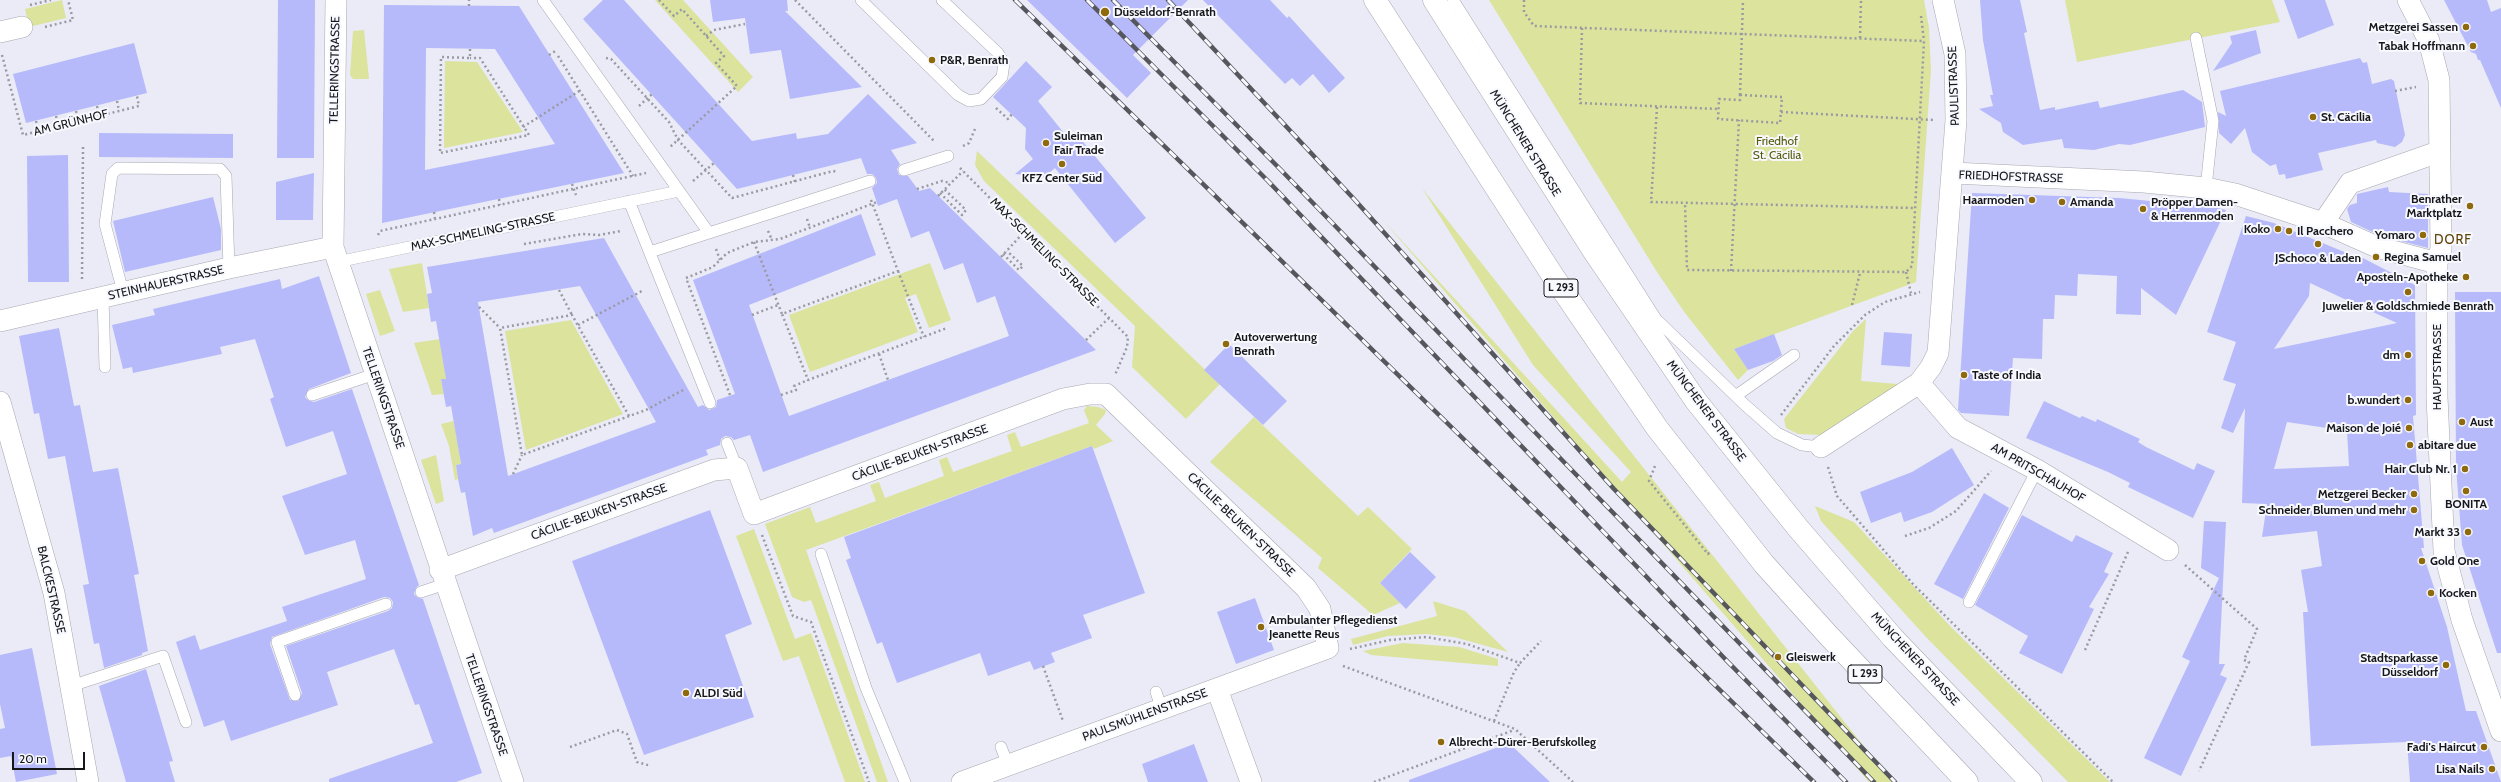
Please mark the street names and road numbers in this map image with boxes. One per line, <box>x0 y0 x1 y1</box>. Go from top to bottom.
street label: TELLERINGSTRASSE <box>327 16 343 124</box>
street label: PAULISTRASSE <box>1945 46 1963 126</box>
street label: MÜNCHENER STRASSE <box>1486 87 1564 199</box>
street label: AM GRÜNHOF <box>32 107 110 139</box>
street label: FRIEDHOFSTRASSE <box>1958 168 2064 186</box>
street label: MAX-SCHMELING-STRASSE <box>987 195 1101 309</box>
street label: MAX-SCHMELING-STRASSE <box>409 210 557 254</box>
street label: STEINHAUERSTRASSE <box>107 263 225 303</box>
road number: L 293 <box>1544 279 1578 297</box>
street label: HAUPTSTRASSE <box>2430 324 2444 410</box>
street label: TELLERINGSTRASSE <box>359 345 407 451</box>
street label: MÜNCHENER STRASSE <box>1663 358 1749 464</box>
street label: CÄCILIE-BEUKEN-STRASSE <box>850 422 990 484</box>
street label: AM PRITSCHAUHOF <box>1988 440 2088 506</box>
street label: CÄCILIE-BEUKEN-STRASSE <box>1184 470 1298 580</box>
street label: CÄCILIE-BEUKEN-STRASSE <box>529 481 669 543</box>
street label: BALCKESTRASSE <box>34 545 68 635</box>
street label: MÜNCHENER STRASSE <box>1868 609 1962 709</box>
street label: TELLERINGSTRASSE <box>462 652 510 758</box>
road number: L 293 <box>1848 665 1882 683</box>
street label: PAULSMÜHLENSTRASSE <box>1081 686 1209 744</box>

